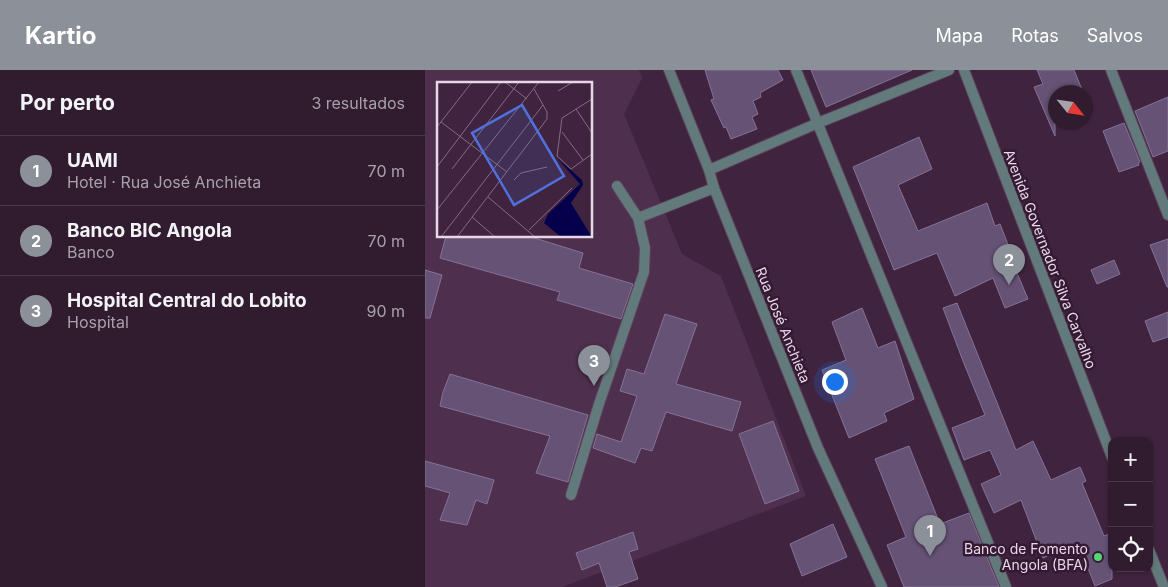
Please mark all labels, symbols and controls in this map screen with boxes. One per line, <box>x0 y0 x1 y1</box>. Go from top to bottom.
text: Kartio <box>25 21 96 50</box>
text: Mapa <box>935 25 983 46</box>
text: Rotas <box>1011 25 1059 46</box>
text: Salvos <box>1087 25 1143 46</box>
inset map <box>437 82 593 238</box>
north arrow <box>1048 85 1093 130</box>
text: Por perto <box>20 90 115 115</box>
text: 3 resultados <box>311 93 405 113</box>
street label: Avenida Governador Silva Carvalho <box>1001 147 1100 371</box>
text: UAMI <box>67 149 118 172</box>
text: 1 <box>33 161 39 181</box>
text: 70 m <box>368 161 405 181</box>
text: Hotel · Rua José Anchieta <box>67 172 261 192</box>
text: Banco BIC Angola <box>67 219 232 242</box>
text: 2 <box>31 231 41 251</box>
text: 70 m <box>368 231 405 251</box>
text: Banco <box>67 242 115 262</box>
pin: 2 <box>993 244 1025 285</box>
street label: Rua José Anchieta <box>753 264 814 385</box>
text: Hospital Central do Lobito <box>67 289 307 312</box>
text: 3 <box>31 301 41 321</box>
text: 90 m <box>366 301 405 321</box>
text: Hospital <box>67 312 129 332</box>
pin: 3 <box>578 345 610 386</box>
your location <box>822 369 848 395</box>
map controls <box>1108 437 1153 572</box>
button: + <box>1108 437 1153 482</box>
button: − <box>1108 482 1153 527</box>
pin: 1 <box>914 515 946 556</box>
button: locate <box>1108 527 1153 572</box>
place label: Banco de Fomento Angola (BFA) <box>964 540 1088 573</box>
marker: Banco de Fomento Angola (BFA) <box>1092 551 1104 563</box>

